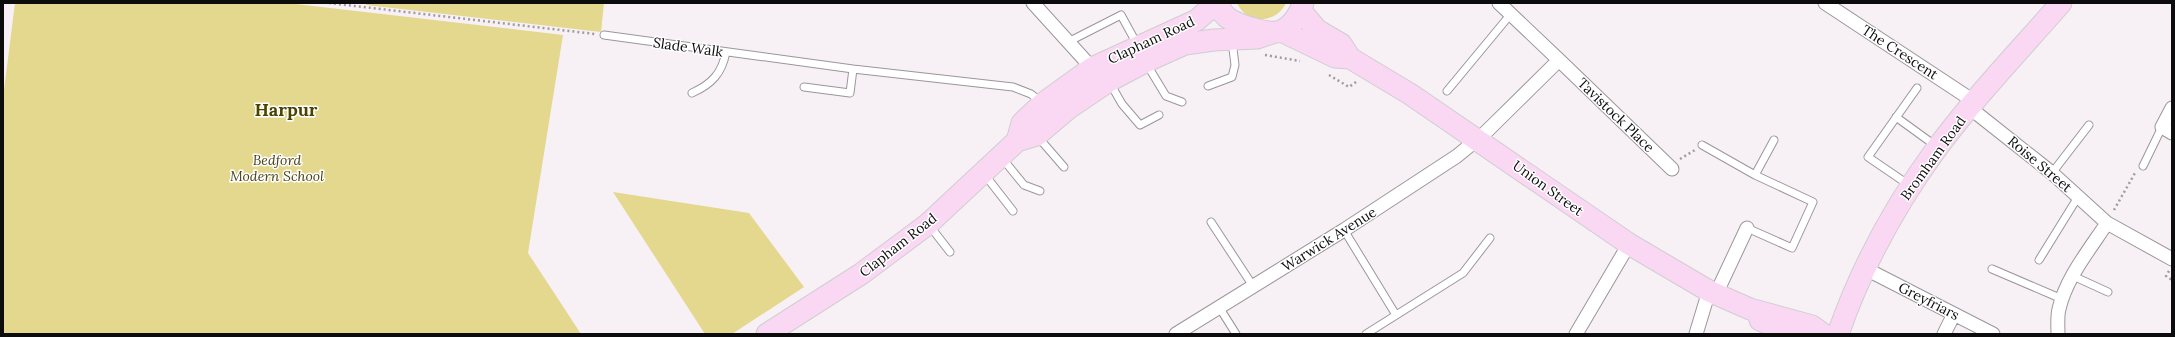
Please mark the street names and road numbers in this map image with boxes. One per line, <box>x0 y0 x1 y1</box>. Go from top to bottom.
street label: Clapham Road <box>1105 12 1197 68</box>
street label: The Crescent <box>1859 21 1942 84</box>
street label: Slade Walk <box>652 33 725 61</box>
street label: Tavistock Place <box>1574 74 1658 156</box>
street label: Bromham Road <box>1896 112 1970 204</box>
street label: Roise Street <box>2004 132 2076 196</box>
street label: Union Street <box>1509 156 1587 220</box>
street label: Warwick Avenue <box>1278 203 1380 275</box>
street label: Clapham Road <box>856 209 940 281</box>
street label: Greyfriars <box>1895 278 1963 324</box>

